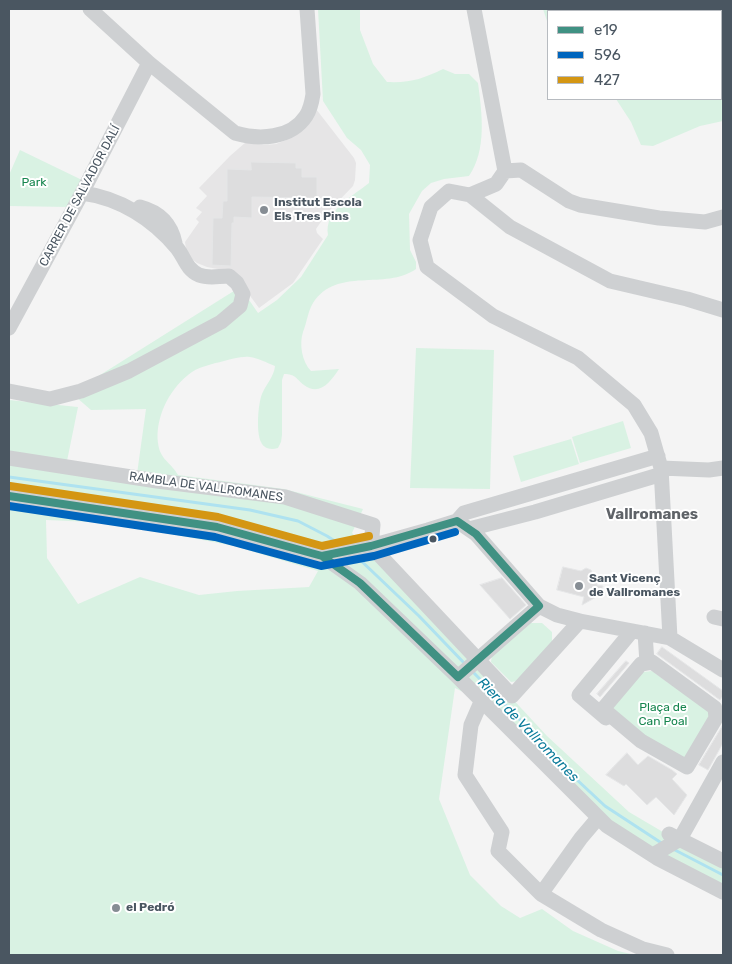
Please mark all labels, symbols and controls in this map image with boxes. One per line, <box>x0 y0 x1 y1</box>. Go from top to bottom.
legend <box>547 10 722 100</box>
text: e19 <box>594 21 618 39</box>
text: 596 <box>594 46 621 64</box>
text: 427 <box>594 71 620 89</box>
street label: CARRER DE SALVADOR DALÍ <box>37 123 123 269</box>
park label: Park <box>22 176 46 190</box>
place label: Institut Escola Els Tres Pins <box>274 196 362 224</box>
marker: Institut Escola Els Tres Pins <box>258 204 270 216</box>
street label: RAMBLA DE VALLROMANES <box>128 469 284 505</box>
district label: Vallromanes <box>606 506 698 524</box>
unlabelled marker <box>428 534 438 544</box>
place label: Sant Vicenç de Vallromanes <box>589 572 680 600</box>
marker: Sant Vicenç de Vallromanes <box>573 580 585 592</box>
water label: Riera de Vallromanes <box>474 674 582 786</box>
park label: Plaça de Can Poal <box>639 701 687 729</box>
place label: el Pedró <box>126 901 175 915</box>
marker: el Pedró <box>110 902 122 914</box>

